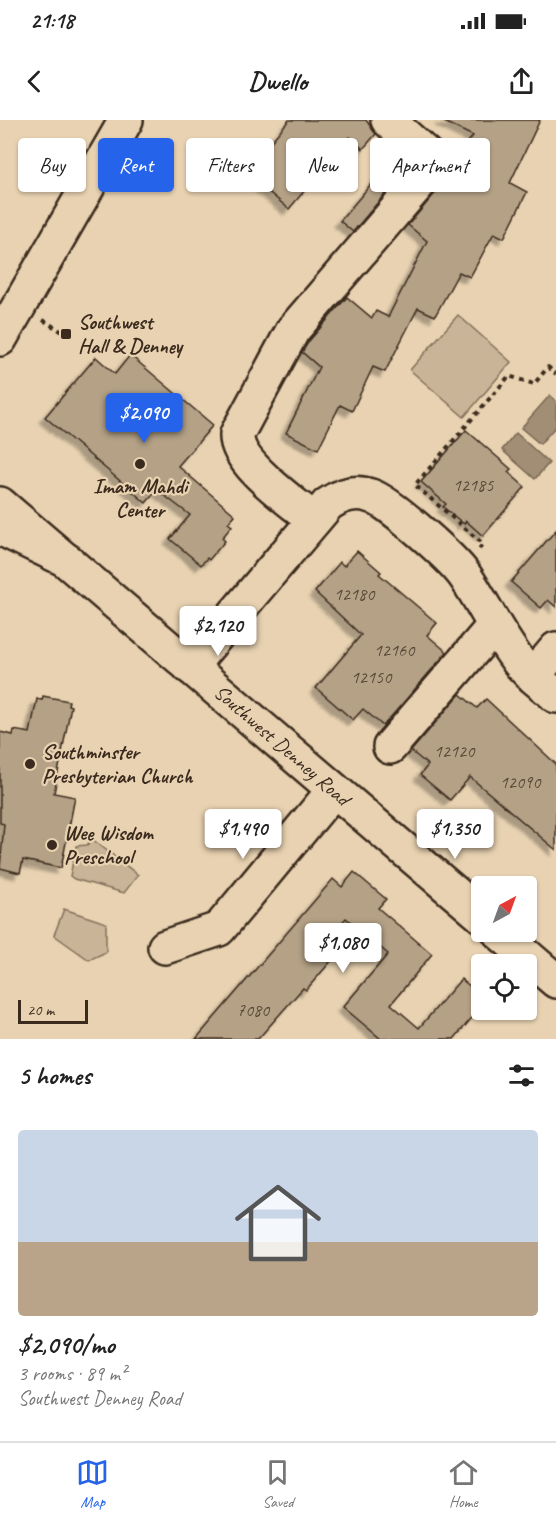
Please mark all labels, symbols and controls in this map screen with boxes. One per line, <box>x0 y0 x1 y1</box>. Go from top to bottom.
text: 21:18 <box>30 7 74 35</box>
text: Dwello <box>249 64 307 98</box>
icon: back <box>18 65 51 98</box>
icon: share <box>505 65 538 98</box>
chip: Buy <box>18 138 86 192</box>
chip: Rent <box>98 138 174 192</box>
chip: Filters <box>186 138 274 192</box>
chip: New <box>286 138 358 192</box>
chip: Apartment <box>370 138 490 192</box>
place label: Southwest Hall & Denney <box>78 309 185 359</box>
marker: Southwest Hall & Denney <box>59 327 73 341</box>
pin: $2,090 <box>95 393 193 444</box>
text: $2,090 <box>120 400 168 425</box>
marker: Imam Mahdi Center <box>133 457 147 471</box>
place label: Imam Mahdi Center <box>93 473 190 523</box>
house number: 12185 <box>453 474 494 496</box>
house number: 12180 <box>334 583 376 605</box>
pin: $2,120 <box>169 606 267 657</box>
text: $2,120 <box>194 613 242 638</box>
house number: 12160 <box>374 639 416 661</box>
house number: 12150 <box>351 666 393 688</box>
street label: Southwest Denney Road <box>209 679 357 813</box>
place label: Southminster Presbyterian Church <box>42 739 194 789</box>
house number: 12120 <box>434 740 476 762</box>
marker: Southminster Presbyterian Church <box>23 757 37 771</box>
house number: 12090 <box>500 771 542 793</box>
pin: $1,490 <box>194 809 292 860</box>
pin: $1,350 <box>406 809 504 860</box>
text: $1,490 <box>219 816 267 841</box>
text: $1,350 <box>431 816 479 841</box>
place label: Wee Wisdom Preschool <box>64 820 154 870</box>
marker: Wee Wisdom Preschool <box>45 838 59 852</box>
north arrow <box>471 876 537 942</box>
map controls <box>471 876 537 1020</box>
pin: $1,080 <box>294 923 392 974</box>
text: $1,080 <box>319 930 367 955</box>
button: locate <box>471 954 537 1020</box>
scale bar <box>18 997 88 1024</box>
house number: 7080 <box>237 999 271 1021</box>
text: 20 m <box>27 1000 54 1020</box>
text: 5 homes <box>18 1059 91 1092</box>
icon: filters <box>505 1059 538 1092</box>
icon: home <box>224 1169 332 1277</box>
text: $2,090/mo <box>18 1328 115 1361</box>
text: 3 rooms · 89 m² <box>18 1361 126 1386</box>
text: Southwest Denney Road <box>18 1386 181 1411</box>
tab: Map <box>76 1456 109 1512</box>
tab: Saved <box>261 1456 294 1512</box>
tab: Home <box>447 1456 480 1512</box>

